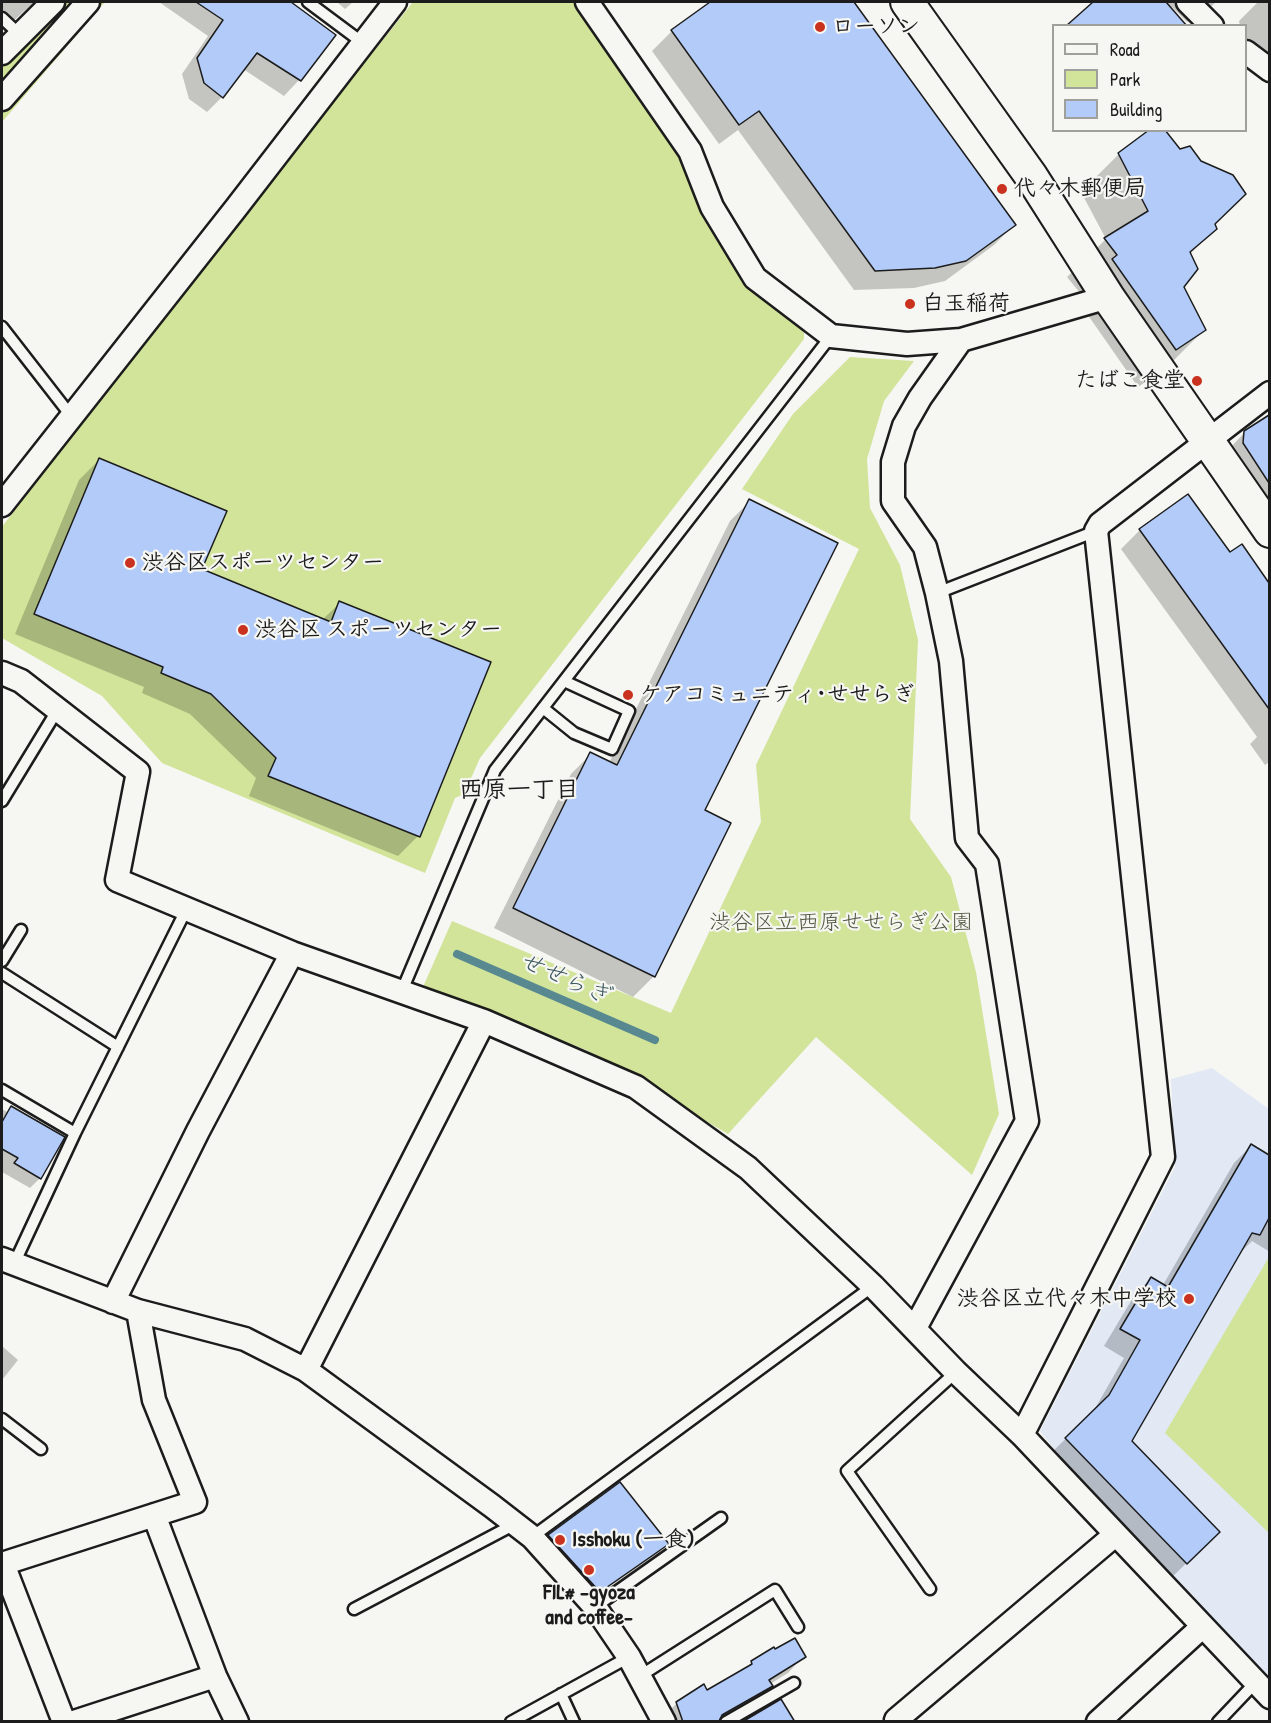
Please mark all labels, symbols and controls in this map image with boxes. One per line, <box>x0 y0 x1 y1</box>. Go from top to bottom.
place label: ローソン <box>832 14 920 40</box>
marker: ローソン <box>813 20 827 34</box>
legend <box>1052 24 1247 132</box>
text: Road <box>1110 37 1140 62</box>
text: Park <box>1110 67 1140 92</box>
text: Building <box>1110 97 1162 122</box>
place label: 代々木郵便局 <box>1014 176 1146 202</box>
marker: 代々木郵便局 <box>995 182 1009 196</box>
place label: 白玉稲荷 <box>922 291 1010 317</box>
marker: 白玉稲荷 <box>903 297 917 311</box>
place label: たばこ食堂 <box>1075 368 1185 394</box>
marker: たばこ食堂 <box>1190 374 1204 388</box>
place label: 渋谷区スポーツセンター <box>142 550 384 576</box>
marker: 渋谷区スポーツセンター <box>123 556 137 570</box>
place label: 渋谷区 スポーツセンター <box>255 617 502 643</box>
marker: 渋谷区 スポーツセンター <box>236 623 250 637</box>
place label: ケアコミュニティ･せせらぎ <box>640 682 915 708</box>
marker: ケアコミュニティ･せせらぎ <box>621 688 635 702</box>
district label: 西原一丁目 <box>459 777 579 805</box>
park label: 渋谷区立西原せせらぎ公園 <box>709 910 973 936</box>
water label: せせらぎ <box>514 947 614 1011</box>
place label: 渋谷区立代々木中学校 <box>957 1286 1177 1312</box>
marker: 渋谷区立代々木中学校 <box>1182 1292 1196 1306</box>
place label: Isshoku (一食) <box>572 1527 695 1553</box>
marker: Isshoku (一食) <box>553 1533 567 1547</box>
marker: FIL# -gyoza and coffee- <box>582 1563 596 1577</box>
place label: FIL# -gyoza and coffee- <box>543 1580 635 1632</box>

